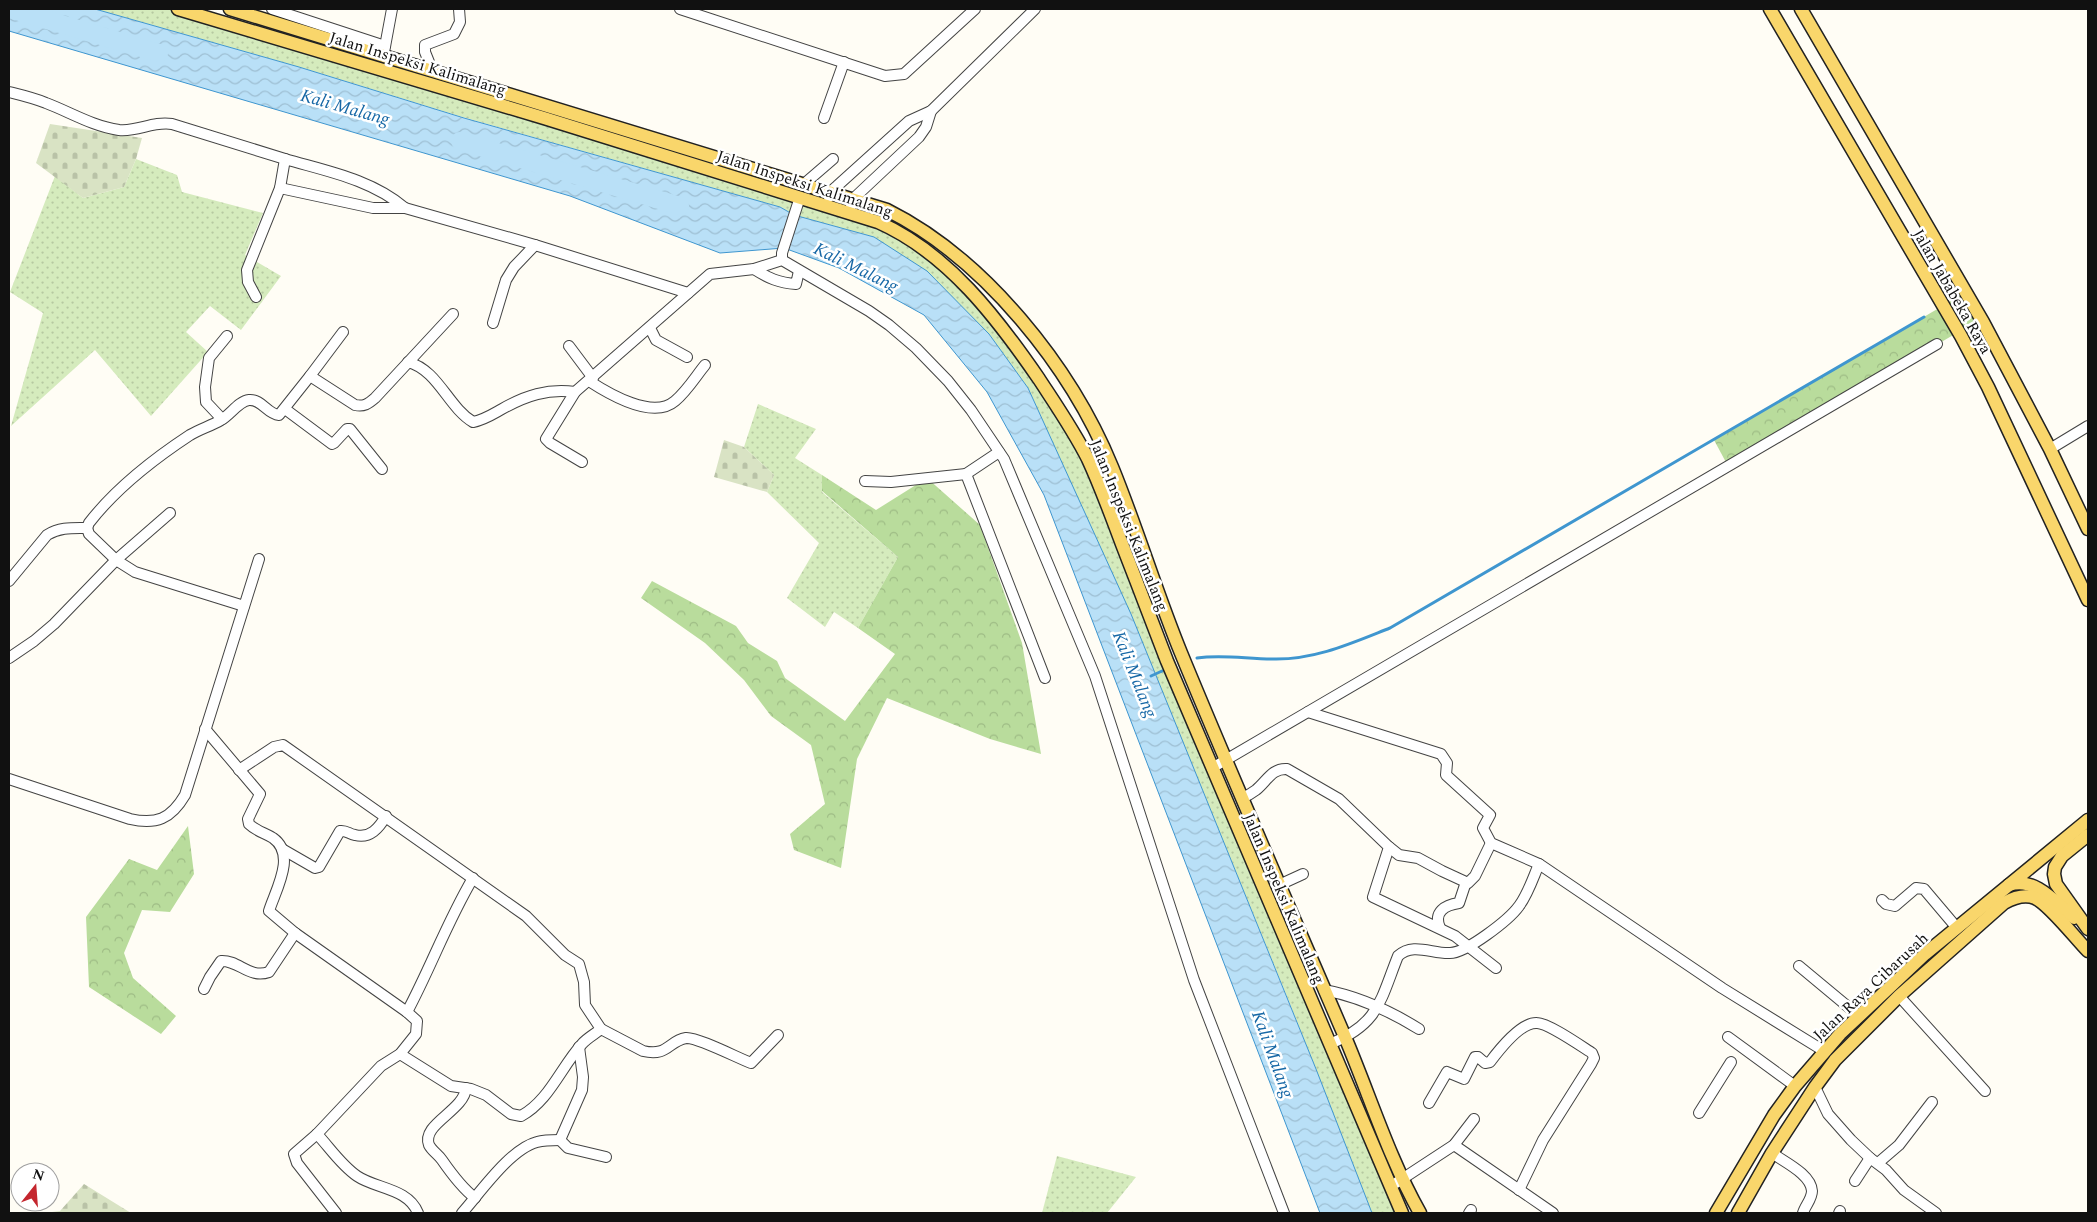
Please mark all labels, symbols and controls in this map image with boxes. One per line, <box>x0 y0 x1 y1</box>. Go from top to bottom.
street label: Jalan Inspeksi Kalimalang <box>326 26 509 102</box>
water label: Kali Malang <box>297 82 393 133</box>
street label: Jalan Inspeksi Kalimalang <box>714 144 896 224</box>
street label: Jalan Jababeka Raya <box>1907 224 1998 359</box>
water label: Kali Malang <box>809 235 904 300</box>
street label: Jalan Inspeksi Kalimalang <box>1084 436 1175 615</box>
water label: Kali Malang <box>1105 627 1164 722</box>
street label: Jalan Inspeksi Kalimalang <box>1237 809 1331 988</box>
street label: Jalan Raya Cibarusah <box>1808 927 1934 1047</box>
water label: Kali Malang <box>1244 1007 1301 1103</box>
north arrow <box>10 1162 60 1212</box>
text: N <box>30 1163 47 1187</box>

